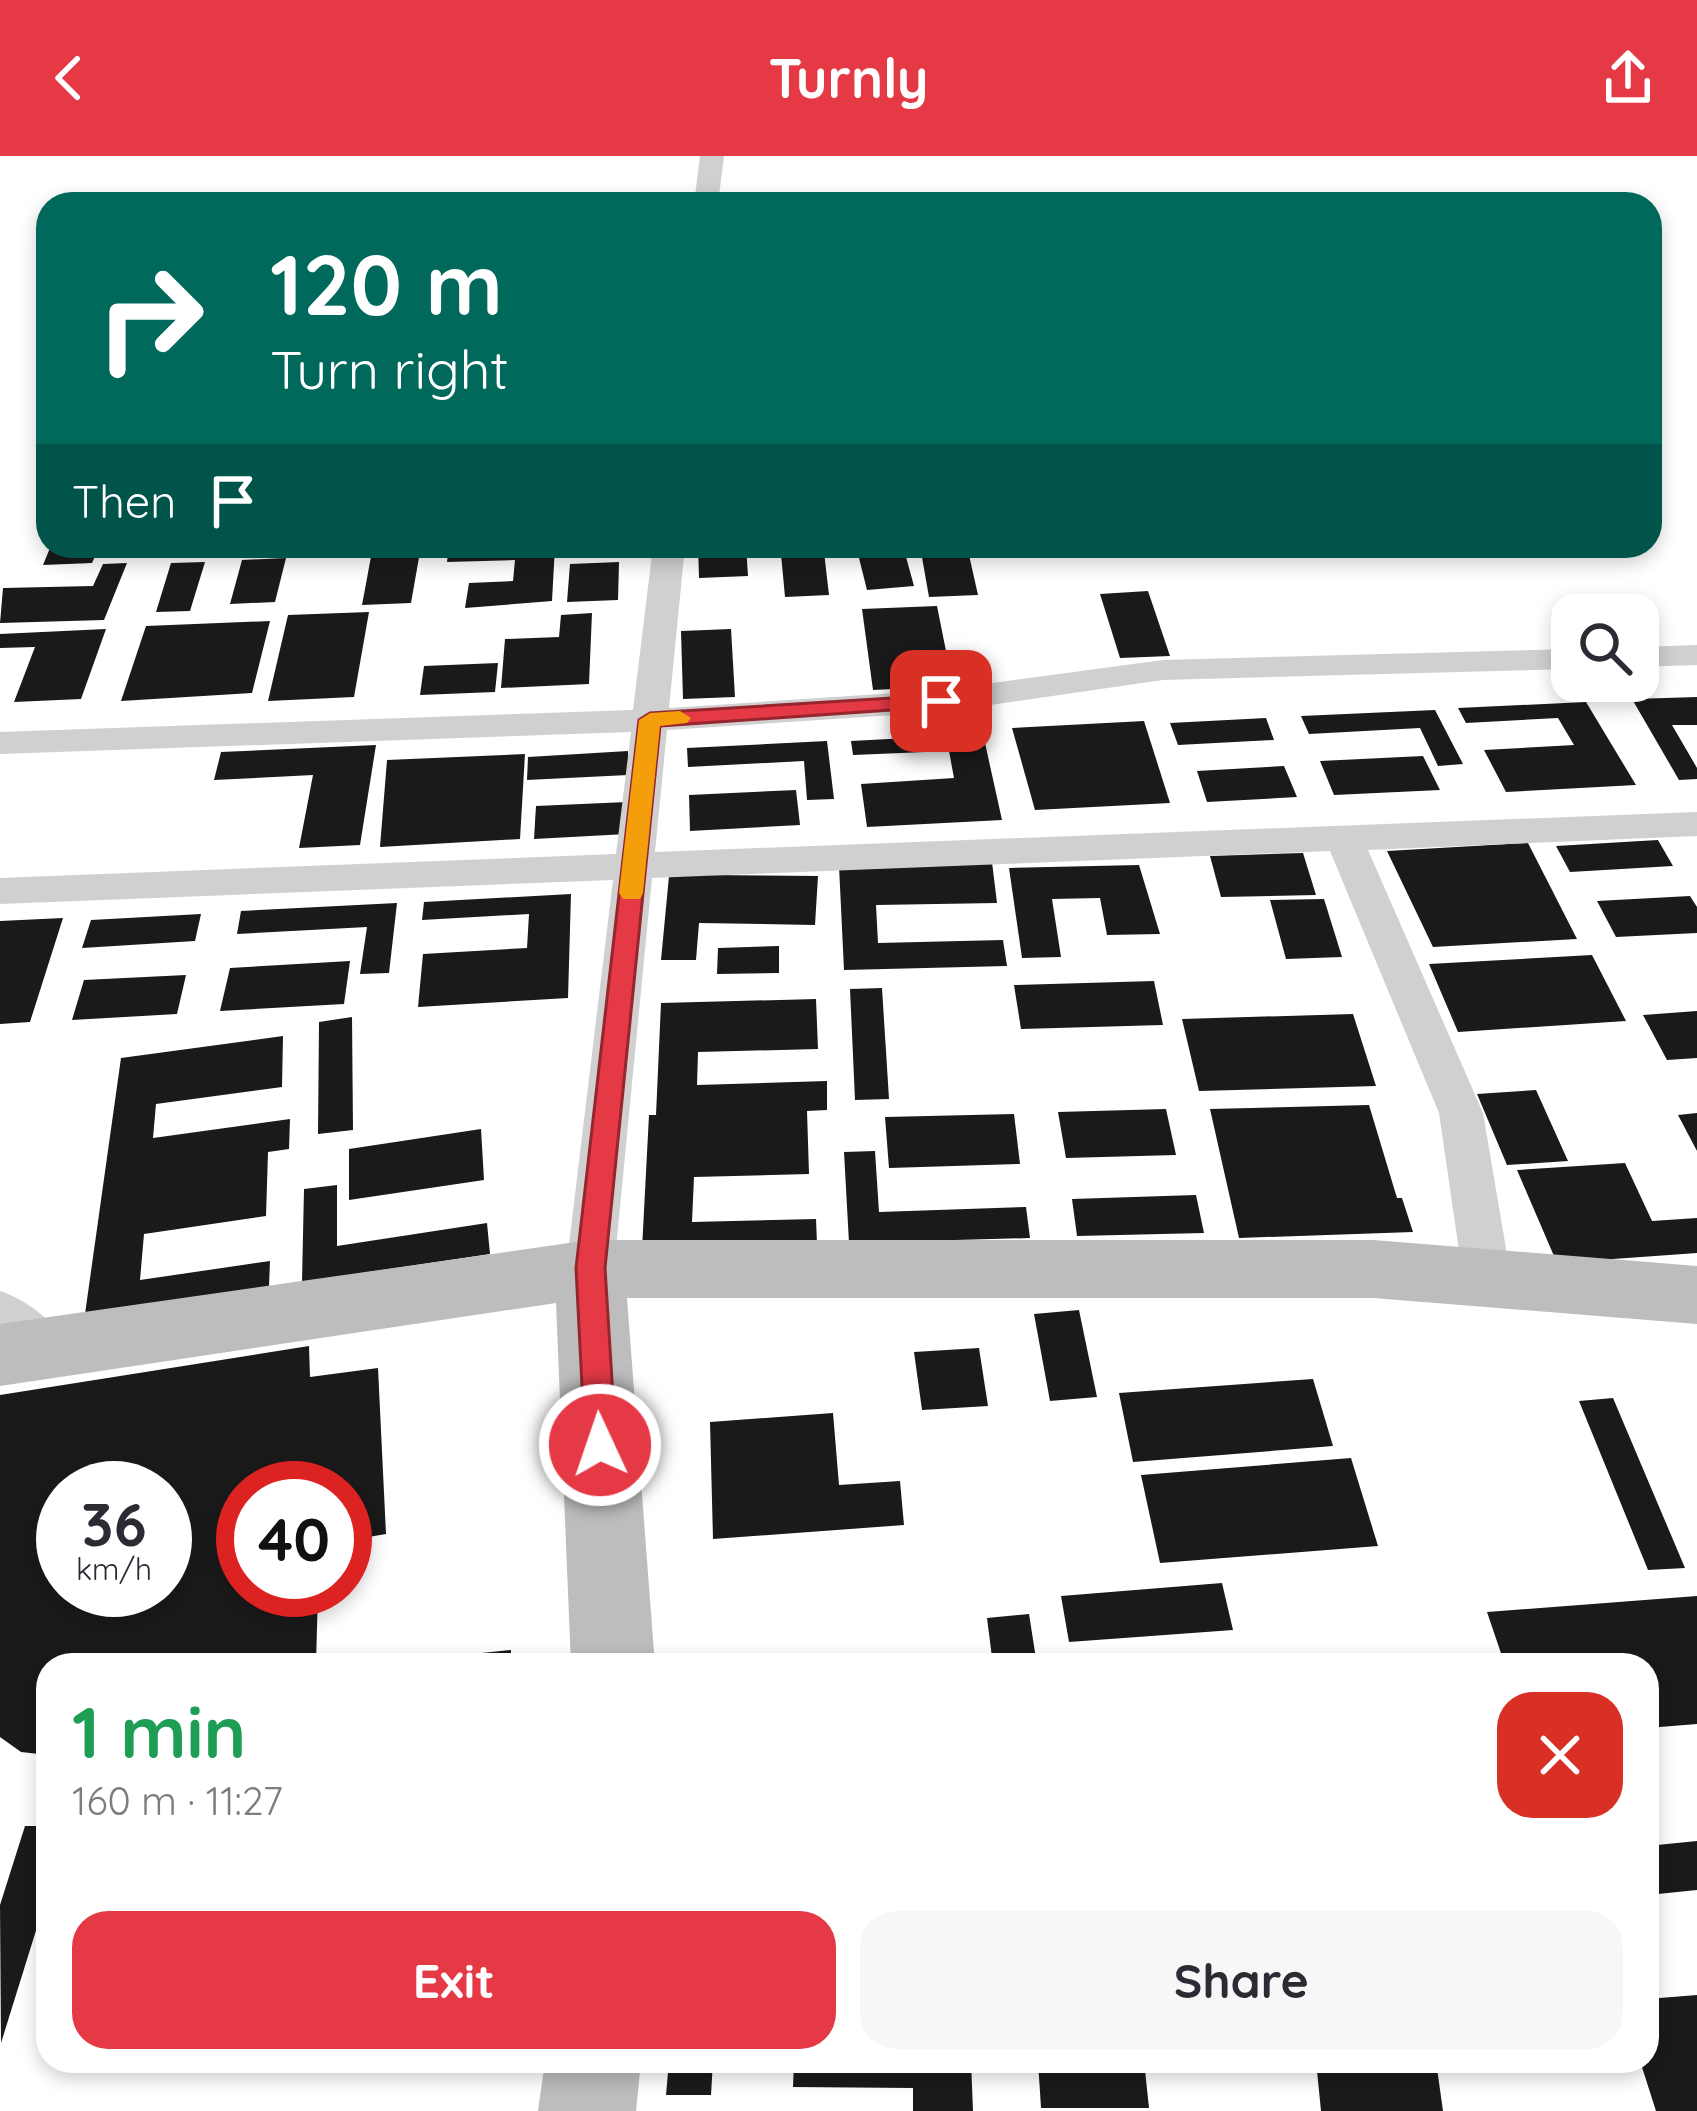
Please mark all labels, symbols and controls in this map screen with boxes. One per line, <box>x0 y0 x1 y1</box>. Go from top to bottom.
text: Turnly <box>768 44 929 112</box>
icon: back <box>36 45 102 111</box>
icon: share <box>1595 45 1661 111</box>
text: 120 m <box>270 231 503 336</box>
icon: right <box>72 240 228 396</box>
text: Turn right <box>270 335 509 403</box>
icon: arrive <box>200 468 266 534</box>
text: Then <box>72 473 176 529</box>
map controls <box>1551 594 1659 702</box>
button: search <box>1551 594 1659 702</box>
pin <box>890 650 992 752</box>
icon: arrive <box>908 668 974 734</box>
position arrow <box>537 1382 663 1508</box>
speed limit sign: 40 <box>216 1461 372 1617</box>
text: 36 <box>81 1486 147 1561</box>
text: km/h <box>76 1550 152 1588</box>
text: 1 min <box>72 1686 246 1776</box>
button: close <box>1497 1692 1623 1818</box>
text: 160 m · 11:27 <box>72 1776 283 1825</box>
button: Exit <box>72 1911 836 2049</box>
button: Share <box>860 1911 1623 2049</box>

